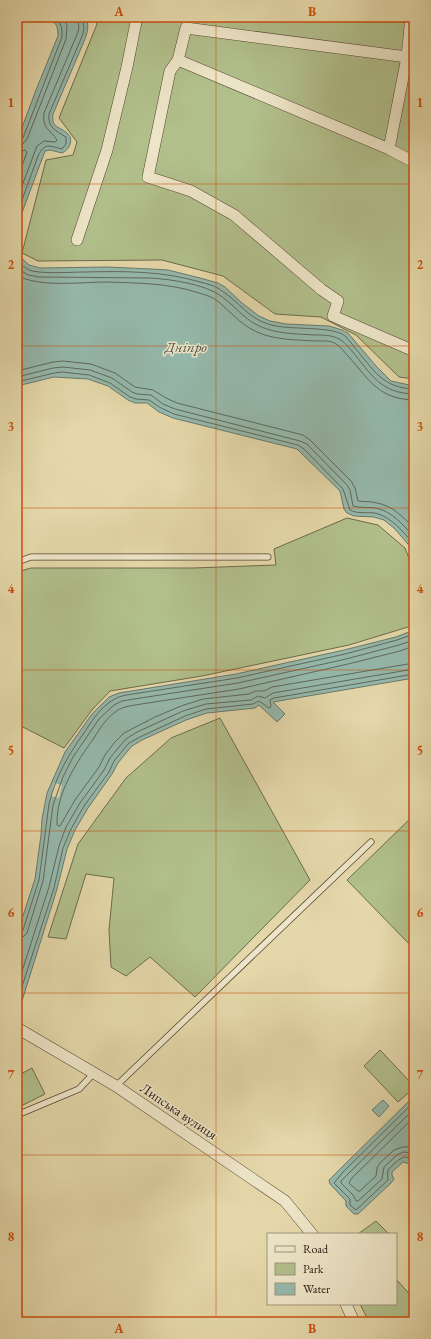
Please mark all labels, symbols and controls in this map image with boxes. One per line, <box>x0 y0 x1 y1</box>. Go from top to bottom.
text: A <box>113 3 124 20</box>
text: B <box>308 3 316 20</box>
text: 1 <box>8 94 15 111</box>
text: 1 <box>417 94 424 111</box>
text: 2 <box>8 256 15 273</box>
text: 2 <box>417 256 424 273</box>
water label: Дніпро <box>164 337 207 356</box>
text: 3 <box>8 418 15 435</box>
text: 3 <box>417 418 424 435</box>
text: 4 <box>8 580 15 597</box>
text: 4 <box>417 580 424 597</box>
text: 5 <box>8 742 14 759</box>
text: 5 <box>417 742 423 759</box>
text: 6 <box>8 904 15 921</box>
text: 6 <box>417 904 424 921</box>
text: 7 <box>8 1066 15 1083</box>
text: 7 <box>417 1066 424 1083</box>
street label: Липська вулиця <box>137 1079 221 1143</box>
text: 8 <box>8 1228 15 1245</box>
text: 8 <box>417 1228 424 1245</box>
legend <box>267 1233 397 1305</box>
text: Road <box>303 1241 329 1257</box>
text: Park <box>303 1261 324 1277</box>
text: Water <box>303 1281 330 1297</box>
text: A <box>113 1320 124 1337</box>
text: B <box>308 1320 316 1337</box>

